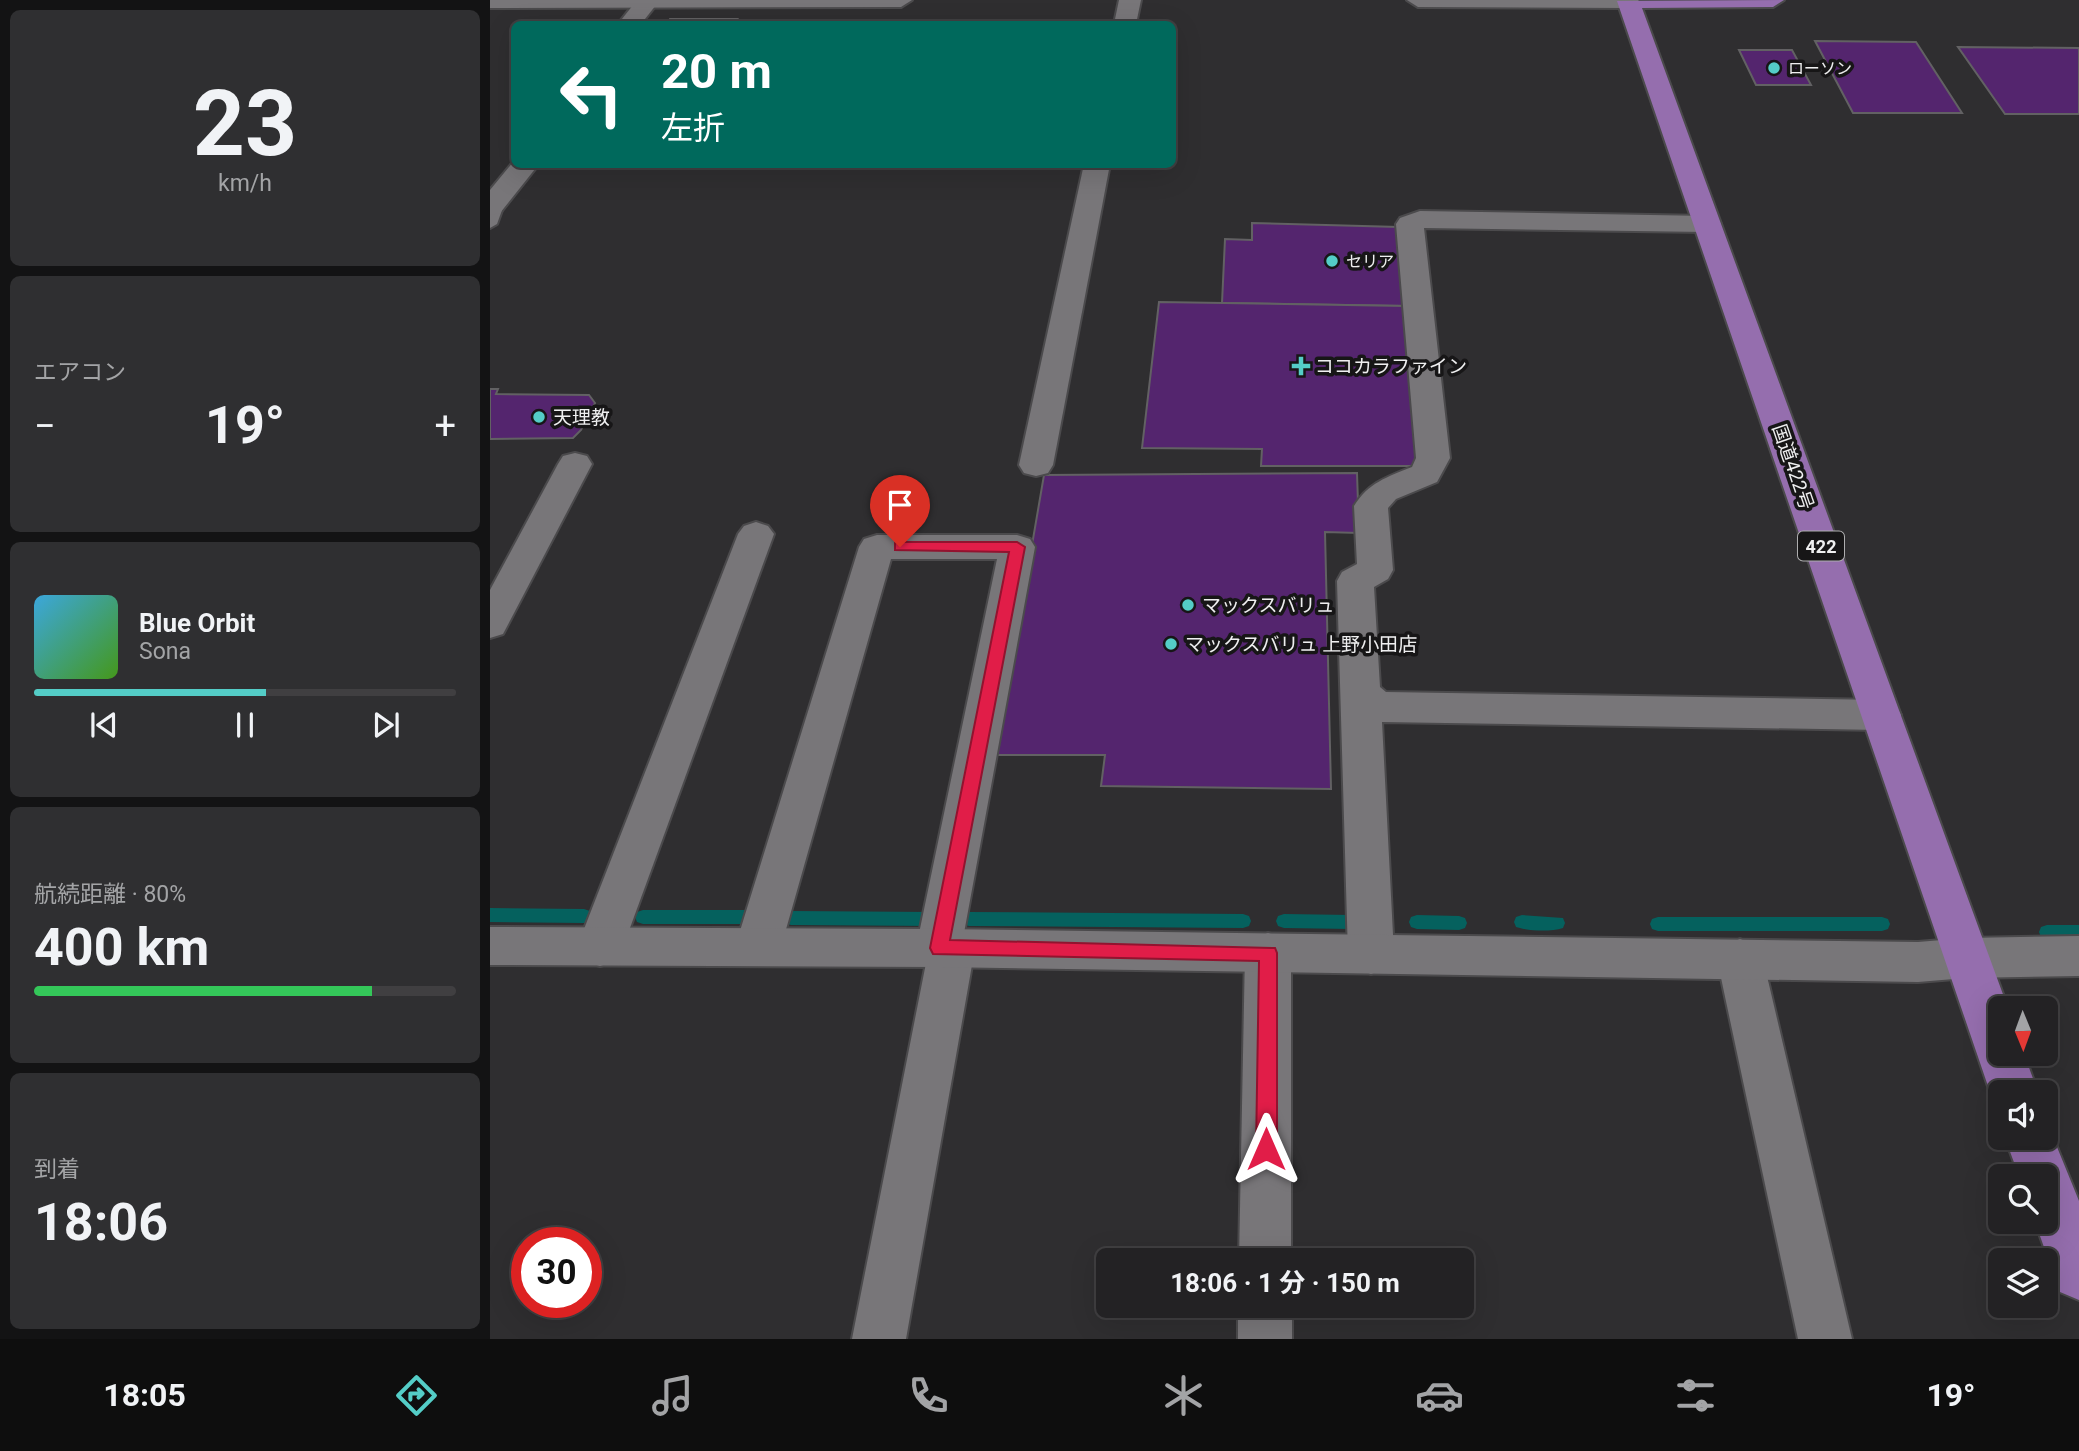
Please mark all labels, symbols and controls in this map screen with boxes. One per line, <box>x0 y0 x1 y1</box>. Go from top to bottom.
text: 20 m <box>661 43 772 100</box>
icon: left <box>546 49 637 140</box>
place label: ローソン <box>1788 59 1852 78</box>
marker: ローソン <box>1766 60 1782 76</box>
text: 23 <box>193 71 297 177</box>
text: 左折 <box>661 109 725 147</box>
text: km/h <box>218 170 272 197</box>
place label: セリア <box>1346 252 1394 271</box>
marker: セリア <box>1324 253 1340 269</box>
place label: ココカラファイン <box>1315 355 1467 378</box>
marker: ココカラファイン <box>1293 358 1309 374</box>
text: エアコン <box>34 359 126 386</box>
text: 19° <box>205 395 285 456</box>
text: − <box>34 404 56 448</box>
text: + <box>434 404 456 448</box>
place label: 天理教 <box>553 406 610 429</box>
marker: 天理教 <box>531 409 547 425</box>
street label: 国道422号 <box>1768 421 1818 513</box>
pin <box>870 475 930 547</box>
icon: arrive <box>881 486 919 524</box>
road number: 422 <box>1798 532 1844 560</box>
place label: マックスバリュ <box>1202 594 1334 617</box>
marker: マックスバリュ <box>1180 597 1196 613</box>
text: Blue Orbit <box>139 608 255 638</box>
place label: マックスバリュ 上野小田店 <box>1185 633 1417 656</box>
marker: マックスバリュ 上野小田店 <box>1163 636 1179 652</box>
text: Sona <box>139 638 191 665</box>
icon: previous <box>85 706 123 744</box>
icon: pause <box>226 706 264 744</box>
icon: next <box>367 706 405 744</box>
text: 航続距離 · 80% <box>34 881 186 908</box>
text: 400 km <box>34 917 209 978</box>
north arrow <box>1988 996 2058 1066</box>
map controls <box>1988 996 2058 1318</box>
button: sound <box>1988 1080 2058 1150</box>
position arrow <box>1229 1112 1303 1186</box>
text: 到着 <box>34 1156 80 1183</box>
button: search <box>1988 1164 2058 1234</box>
text: 18:06 <box>34 1192 168 1253</box>
speed limit sign: 30 <box>511 1227 602 1318</box>
button: layers <box>1988 1248 2058 1318</box>
text: 18:06 · 1 分 · 150 m <box>1170 1268 1400 1298</box>
icon: directions <box>392 1371 441 1420</box>
icon: music <box>648 1371 697 1420</box>
icon: phone <box>904 1371 953 1420</box>
icon: climate <box>1159 1371 1208 1420</box>
icon: car <box>1415 1371 1464 1420</box>
icon: filters <box>1671 1371 1720 1420</box>
text: 18:05 <box>103 1376 186 1414</box>
text: 19° <box>1926 1376 1976 1414</box>

